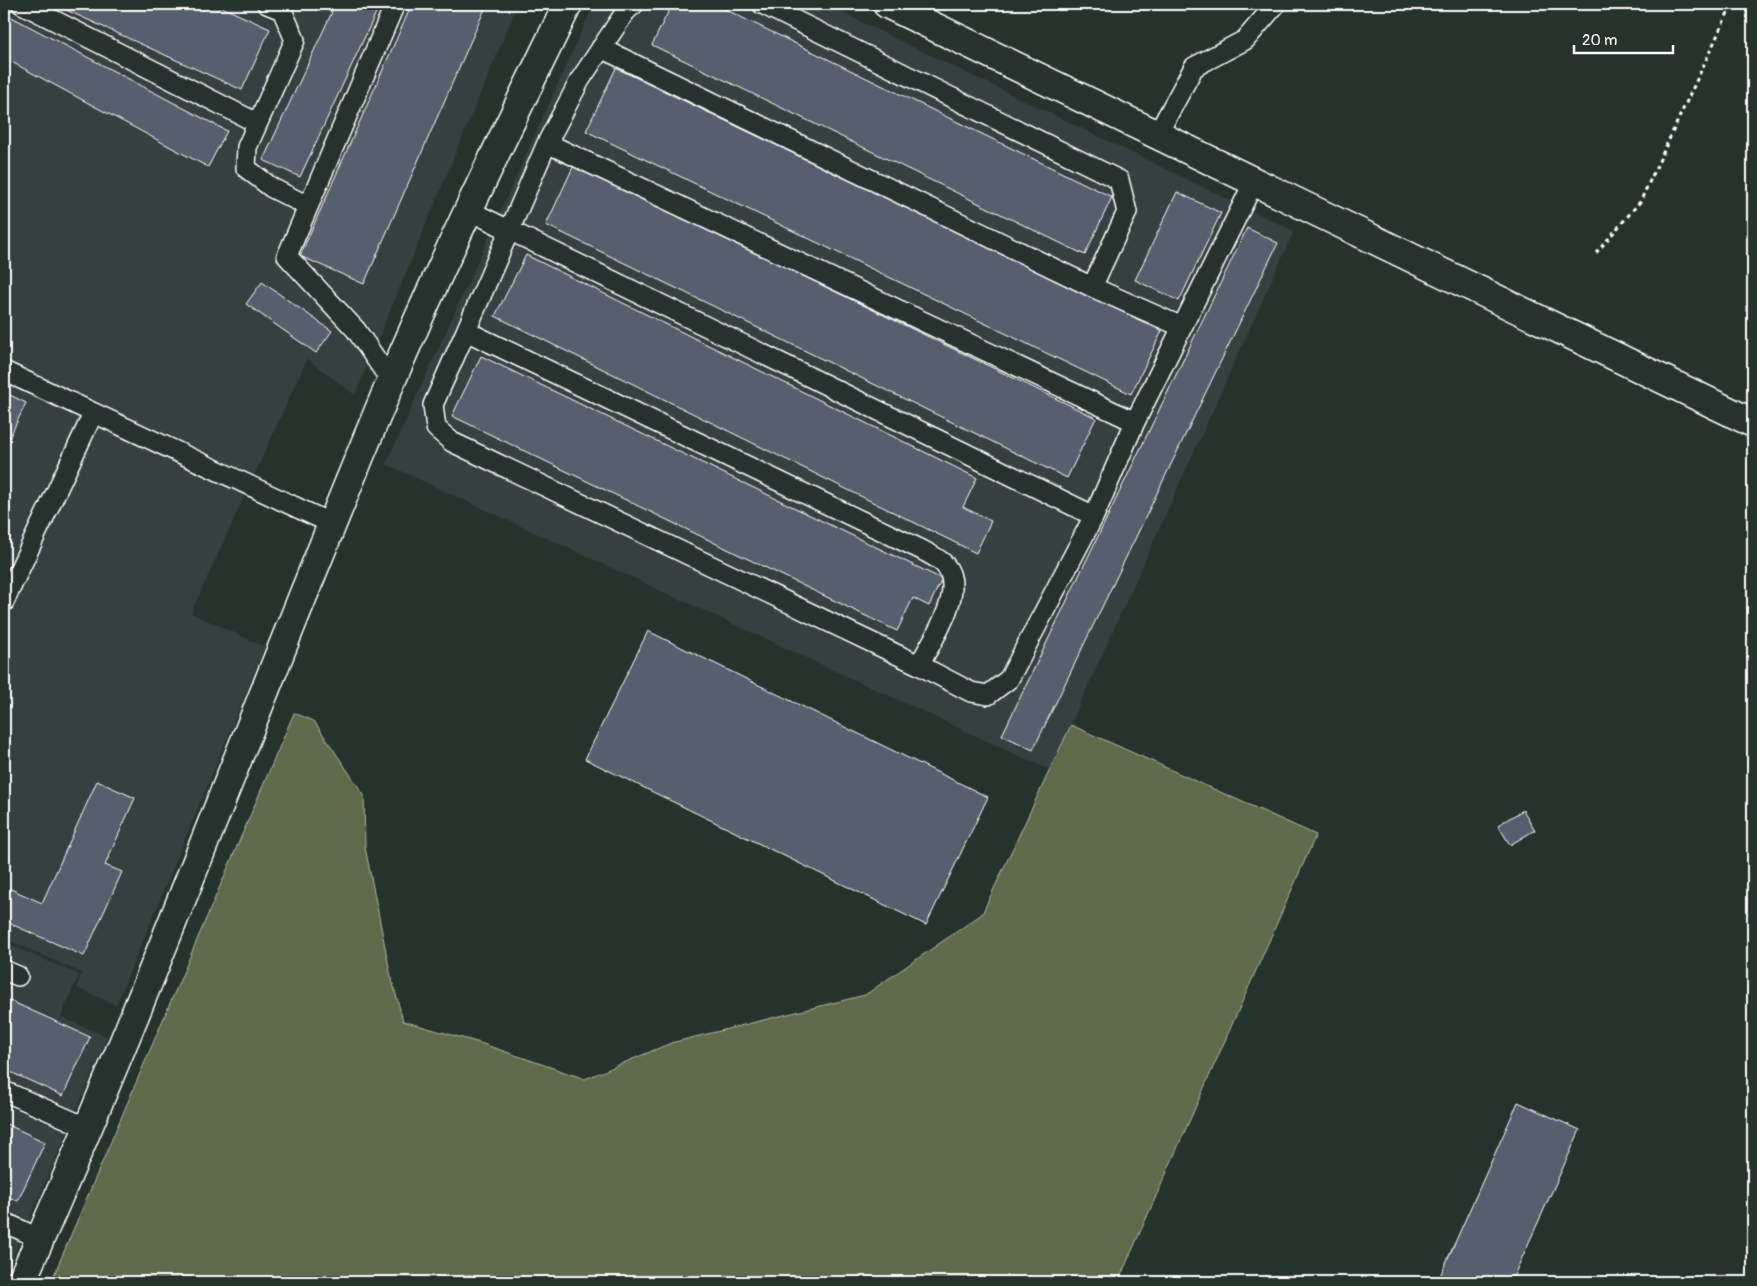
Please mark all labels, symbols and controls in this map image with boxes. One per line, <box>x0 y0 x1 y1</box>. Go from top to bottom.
scale bar <box>1574 22 1673 54</box>
text: 20 m <box>1582 31 1617 50</box>

